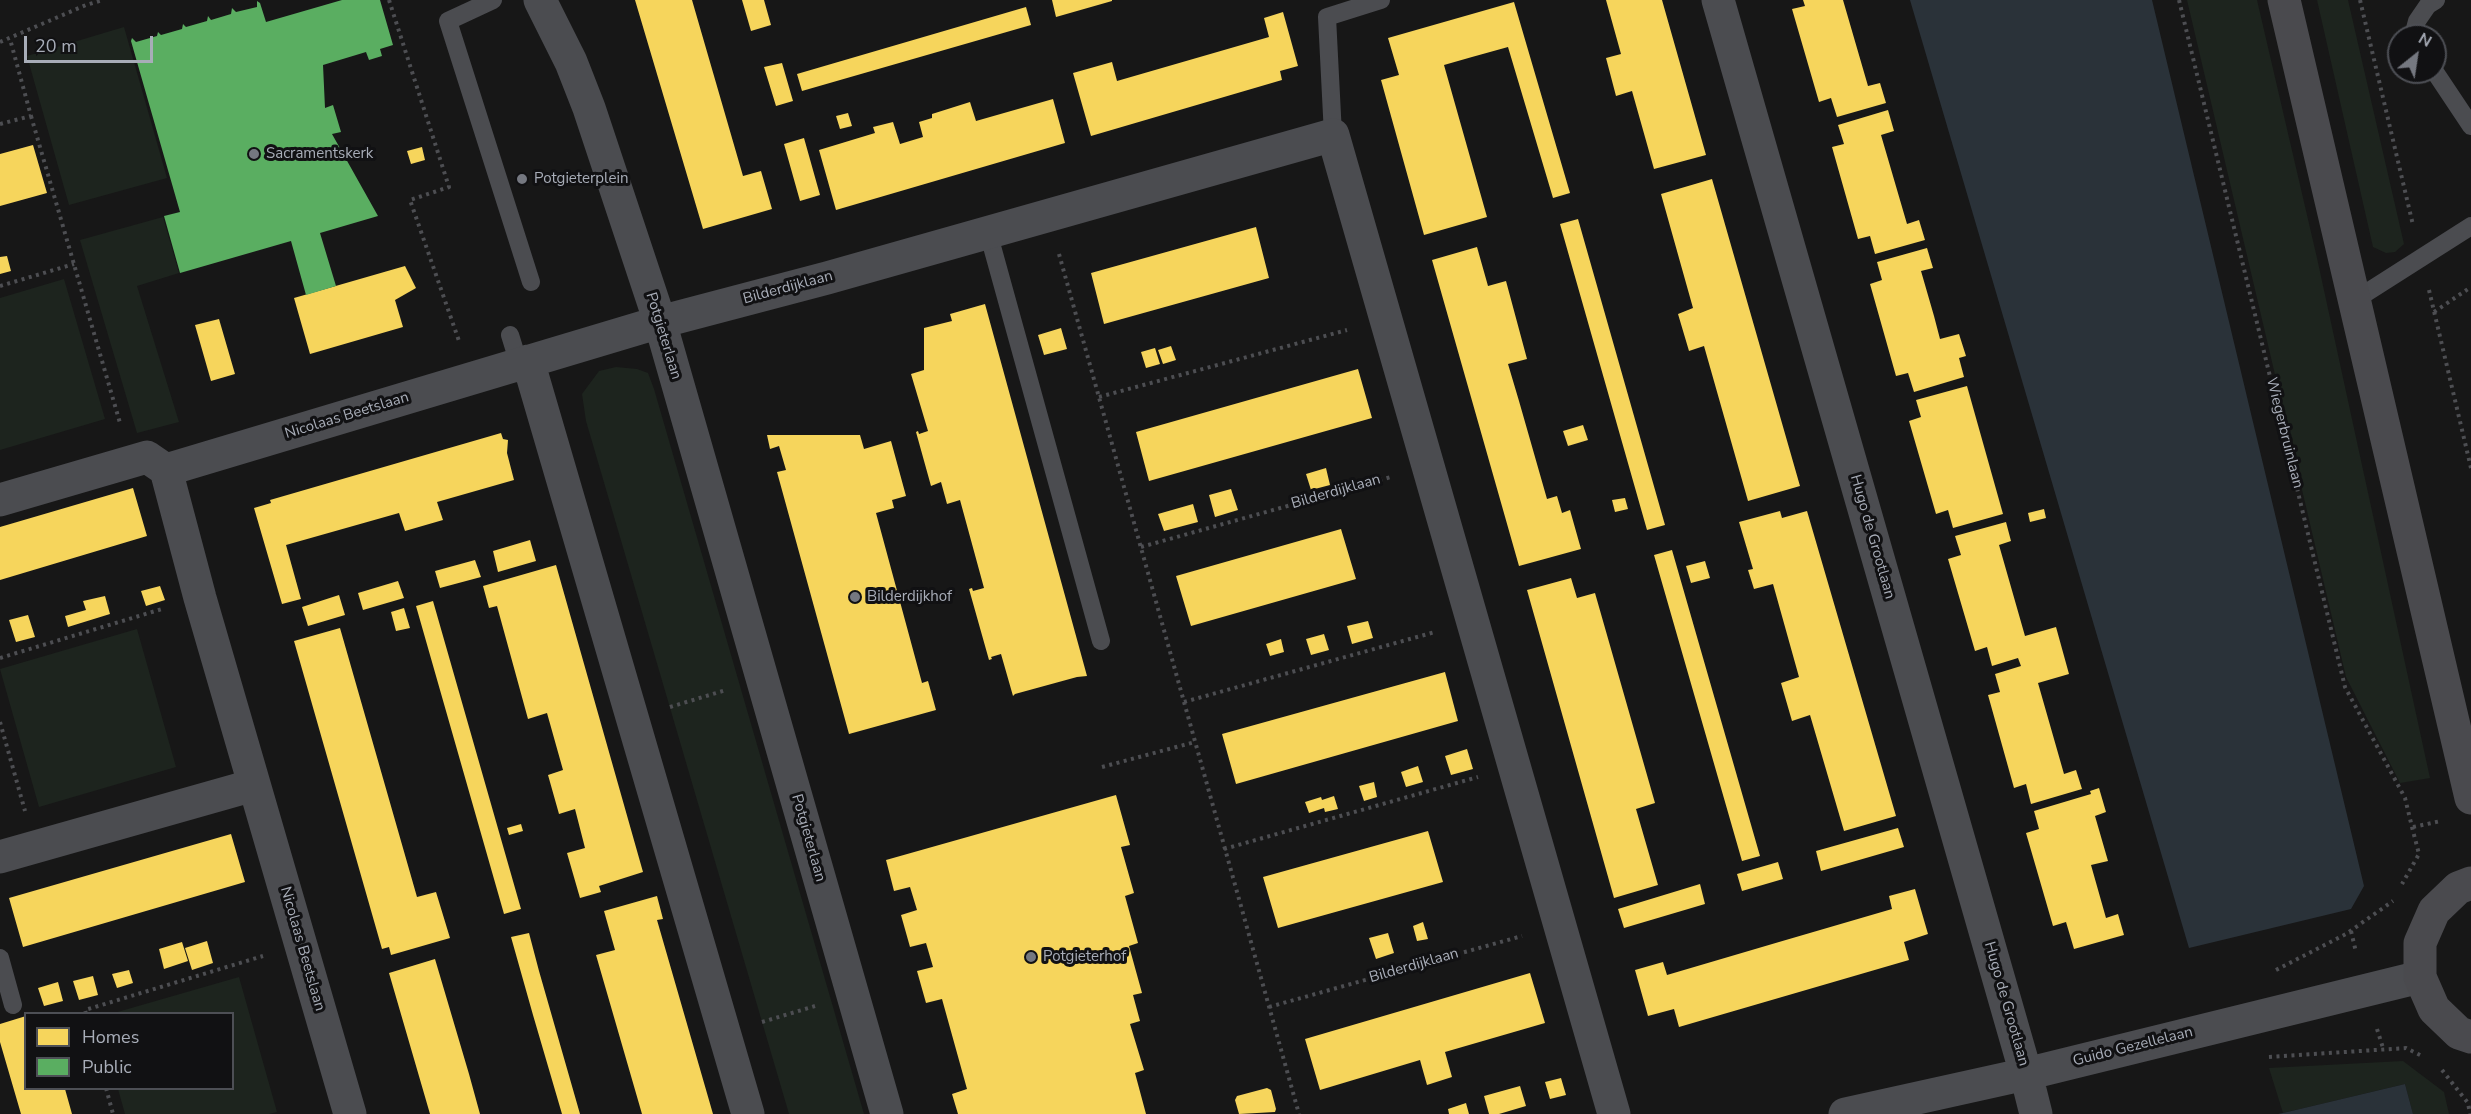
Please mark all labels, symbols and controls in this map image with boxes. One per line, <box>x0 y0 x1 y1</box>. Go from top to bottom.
scale bar <box>27 24 156 62</box>
north arrow <box>2387 24 2447 84</box>
text: N <box>2414 28 2436 53</box>
text: 20 m <box>35 34 77 58</box>
place label: Sacramentskerk <box>266 145 373 163</box>
marker: Sacramentskerk <box>247 147 261 161</box>
place label: Potgieterplein <box>534 170 628 188</box>
marker: Potgieterplein <box>515 172 529 186</box>
street label: Bilderdijklaan <box>741 267 835 309</box>
street label: Potgieterlaan <box>641 290 685 382</box>
street label: Wiegerbruinlaan <box>2262 376 2306 490</box>
street label: Nicolaas Beetslaan <box>283 389 411 443</box>
street label: Bilderdijklaan <box>1289 471 1383 513</box>
street label: Hugo de Grootlaan <box>1846 473 1898 601</box>
place label: Bilderdijkhof <box>867 588 952 606</box>
marker: Bilderdijkhof <box>848 590 862 604</box>
street label: Potgieterlaan <box>787 792 829 884</box>
street label: Nicolaas Beetslaan <box>276 885 328 1013</box>
street label: Hugo de Grootlaan <box>1980 940 2032 1068</box>
street label: Bilderdijklaan <box>1367 945 1461 987</box>
place label: Potgieterhof <box>1043 948 1126 966</box>
marker: Potgieterhof <box>1024 950 1038 964</box>
legend <box>24 1012 234 1090</box>
street label: Guido Gezellelaan <box>2071 1023 2195 1071</box>
text: Homes <box>82 1025 139 1049</box>
text: Public <box>82 1055 132 1079</box>

